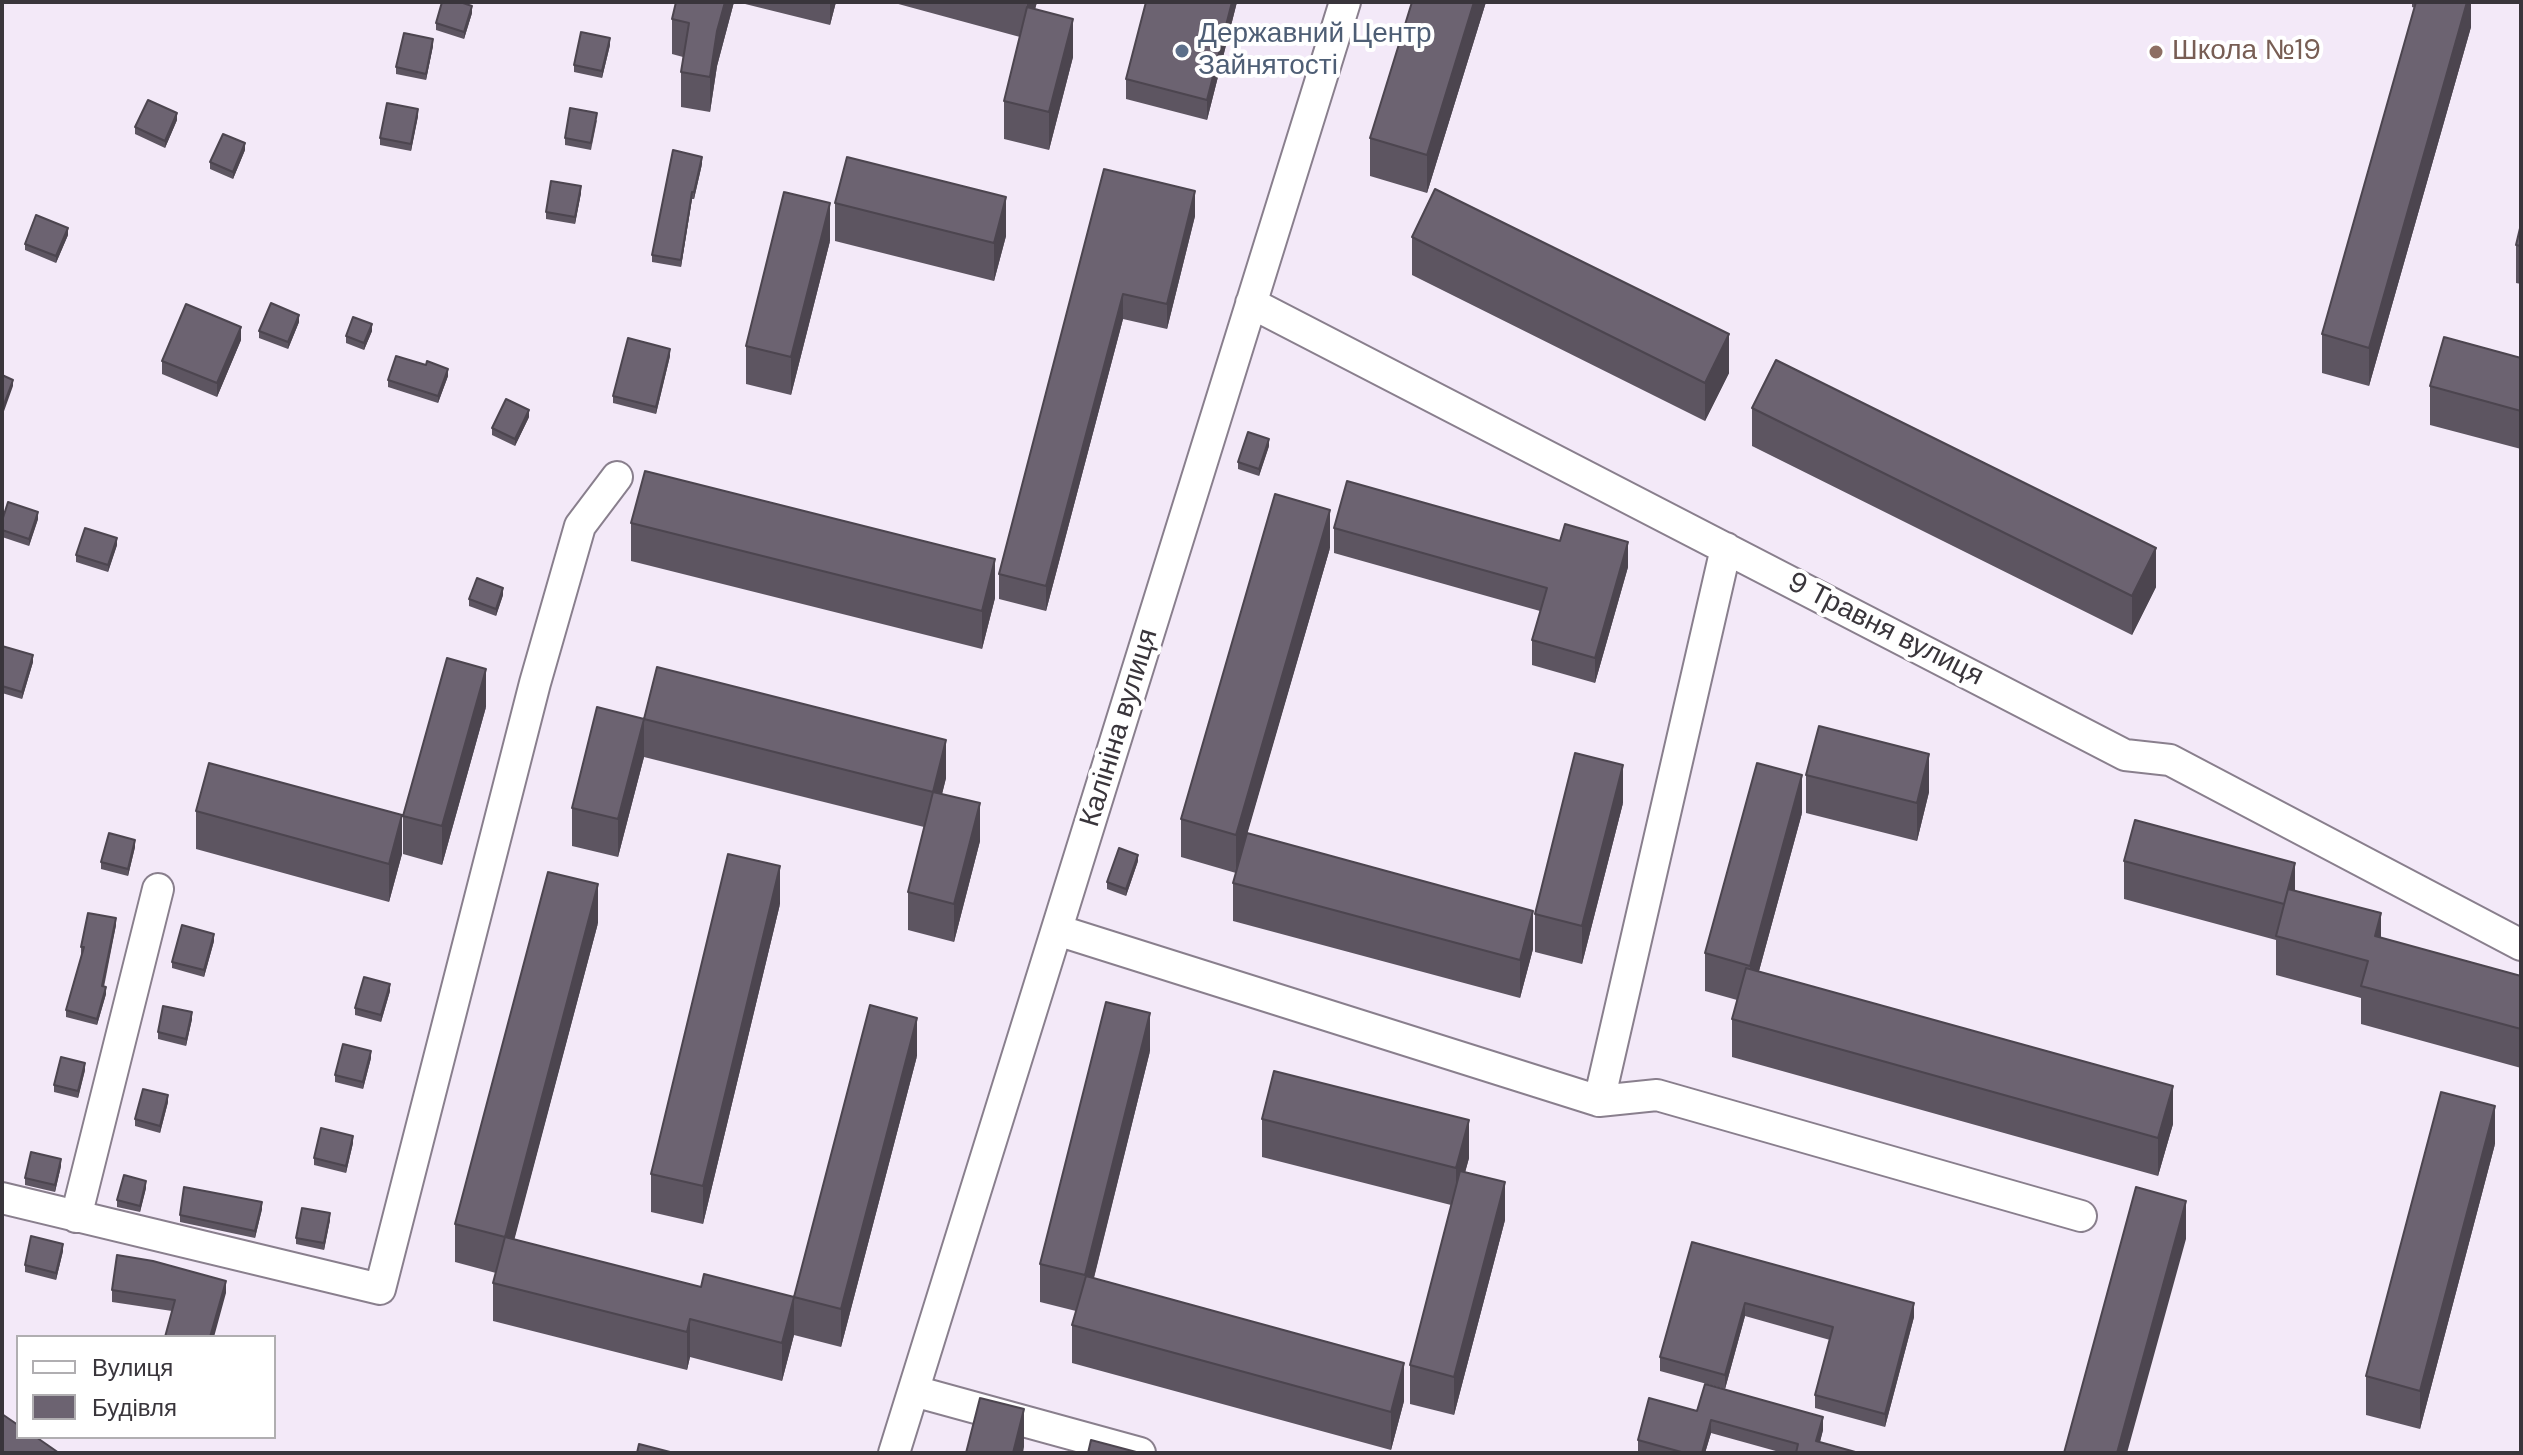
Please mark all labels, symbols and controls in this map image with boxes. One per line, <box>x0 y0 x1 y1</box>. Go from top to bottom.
place label: Державний Центр Зайнятості <box>1198 18 1432 84</box>
place label: Школа №19 <box>2172 35 2321 69</box>
marker: Державний Центр Зайнятості <box>1173 42 1191 60</box>
marker: Школа №19 <box>2147 43 2165 61</box>
street label: 9 Травня вулиця <box>1781 566 1989 694</box>
street label: Калініна вулиця <box>1074 625 1166 831</box>
legend <box>16 1335 276 1439</box>
text: Вулиця <box>92 1352 173 1383</box>
text: Будівля <box>92 1392 177 1423</box>

